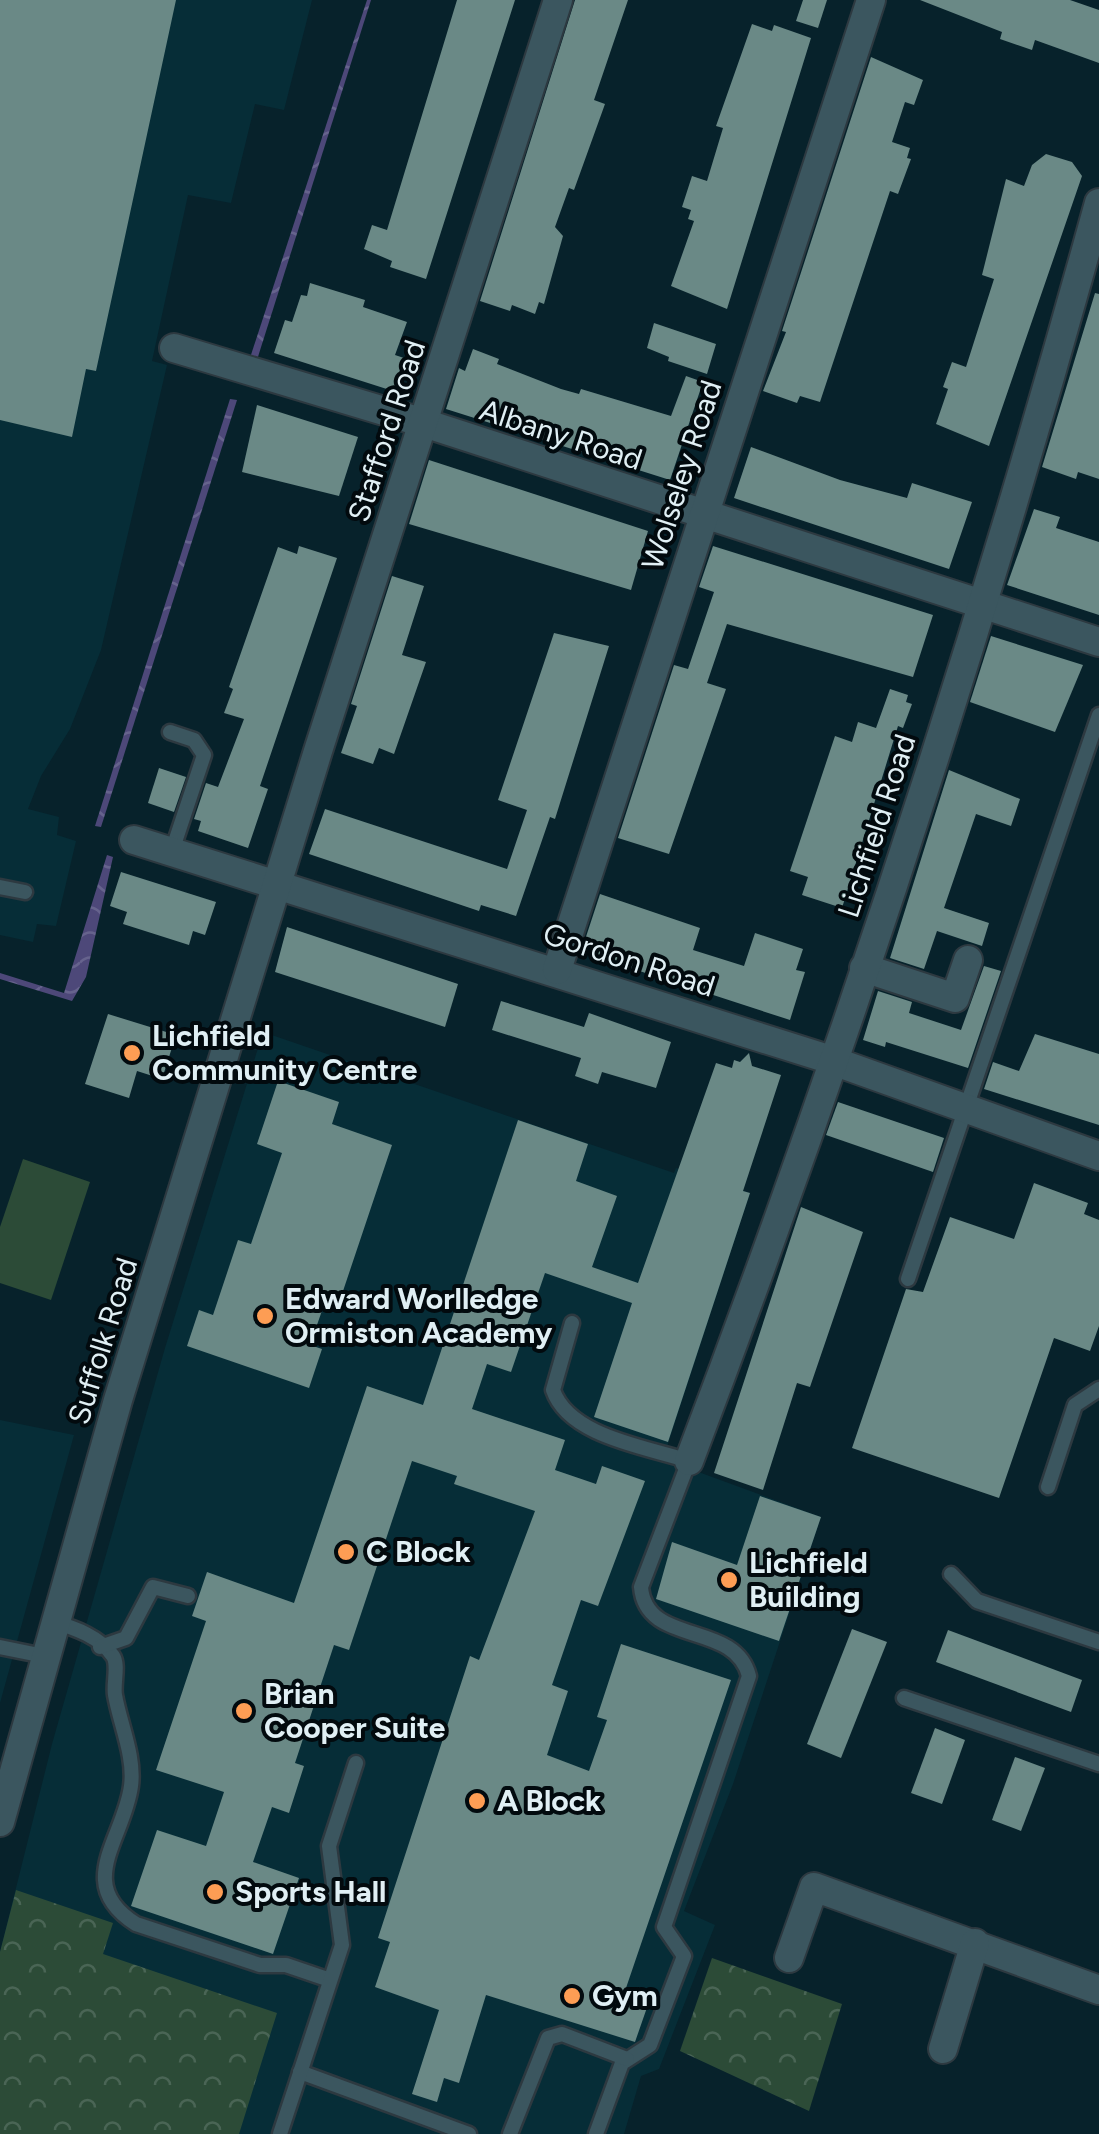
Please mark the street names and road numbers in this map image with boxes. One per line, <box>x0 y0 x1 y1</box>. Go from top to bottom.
street label: Stafford Road <box>340 335 433 526</box>
street label: Wolseley Road <box>634 376 730 574</box>
street label: Albany Road <box>475 391 647 478</box>
street label: Lichfield Road <box>829 729 924 922</box>
street label: Gordon Road <box>539 914 720 1005</box>
street label: Suffolk Road <box>60 1253 145 1429</box>

